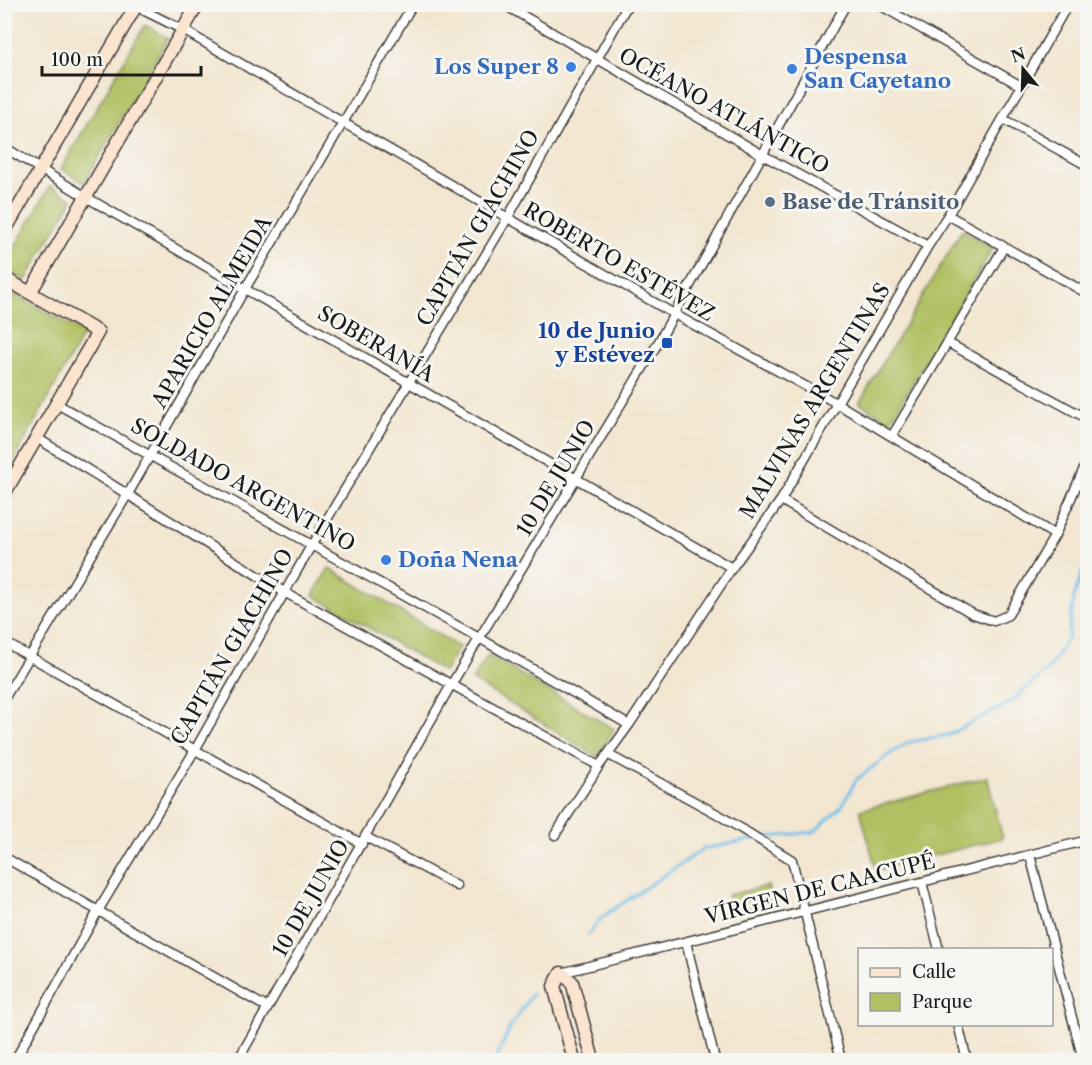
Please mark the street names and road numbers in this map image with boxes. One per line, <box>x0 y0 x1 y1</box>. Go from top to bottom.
street label: OCÉANO ATLÁNTICO <box>615 42 834 179</box>
street label: CAPITÁN GIACHINO <box>411 125 544 330</box>
street label: ROBERTO ESTÉVEZ <box>519 197 719 326</box>
street label: APARICIO ALMEIDA <box>146 211 277 413</box>
street label: MALVINAS ARGENTINAS <box>734 278 895 523</box>
street label: SOBERANÍA <box>313 300 439 387</box>
street label: SOLDADO ARGENTINO <box>127 412 360 557</box>
street label: 10 DE JUNIO <box>511 415 600 540</box>
street label: CAPITÁN GIACHINO <box>165 544 298 749</box>
street label: 10 DE JUNIO <box>267 835 354 961</box>
street label: VÍRGEN DE CAACUPÉ <box>701 848 938 930</box>

